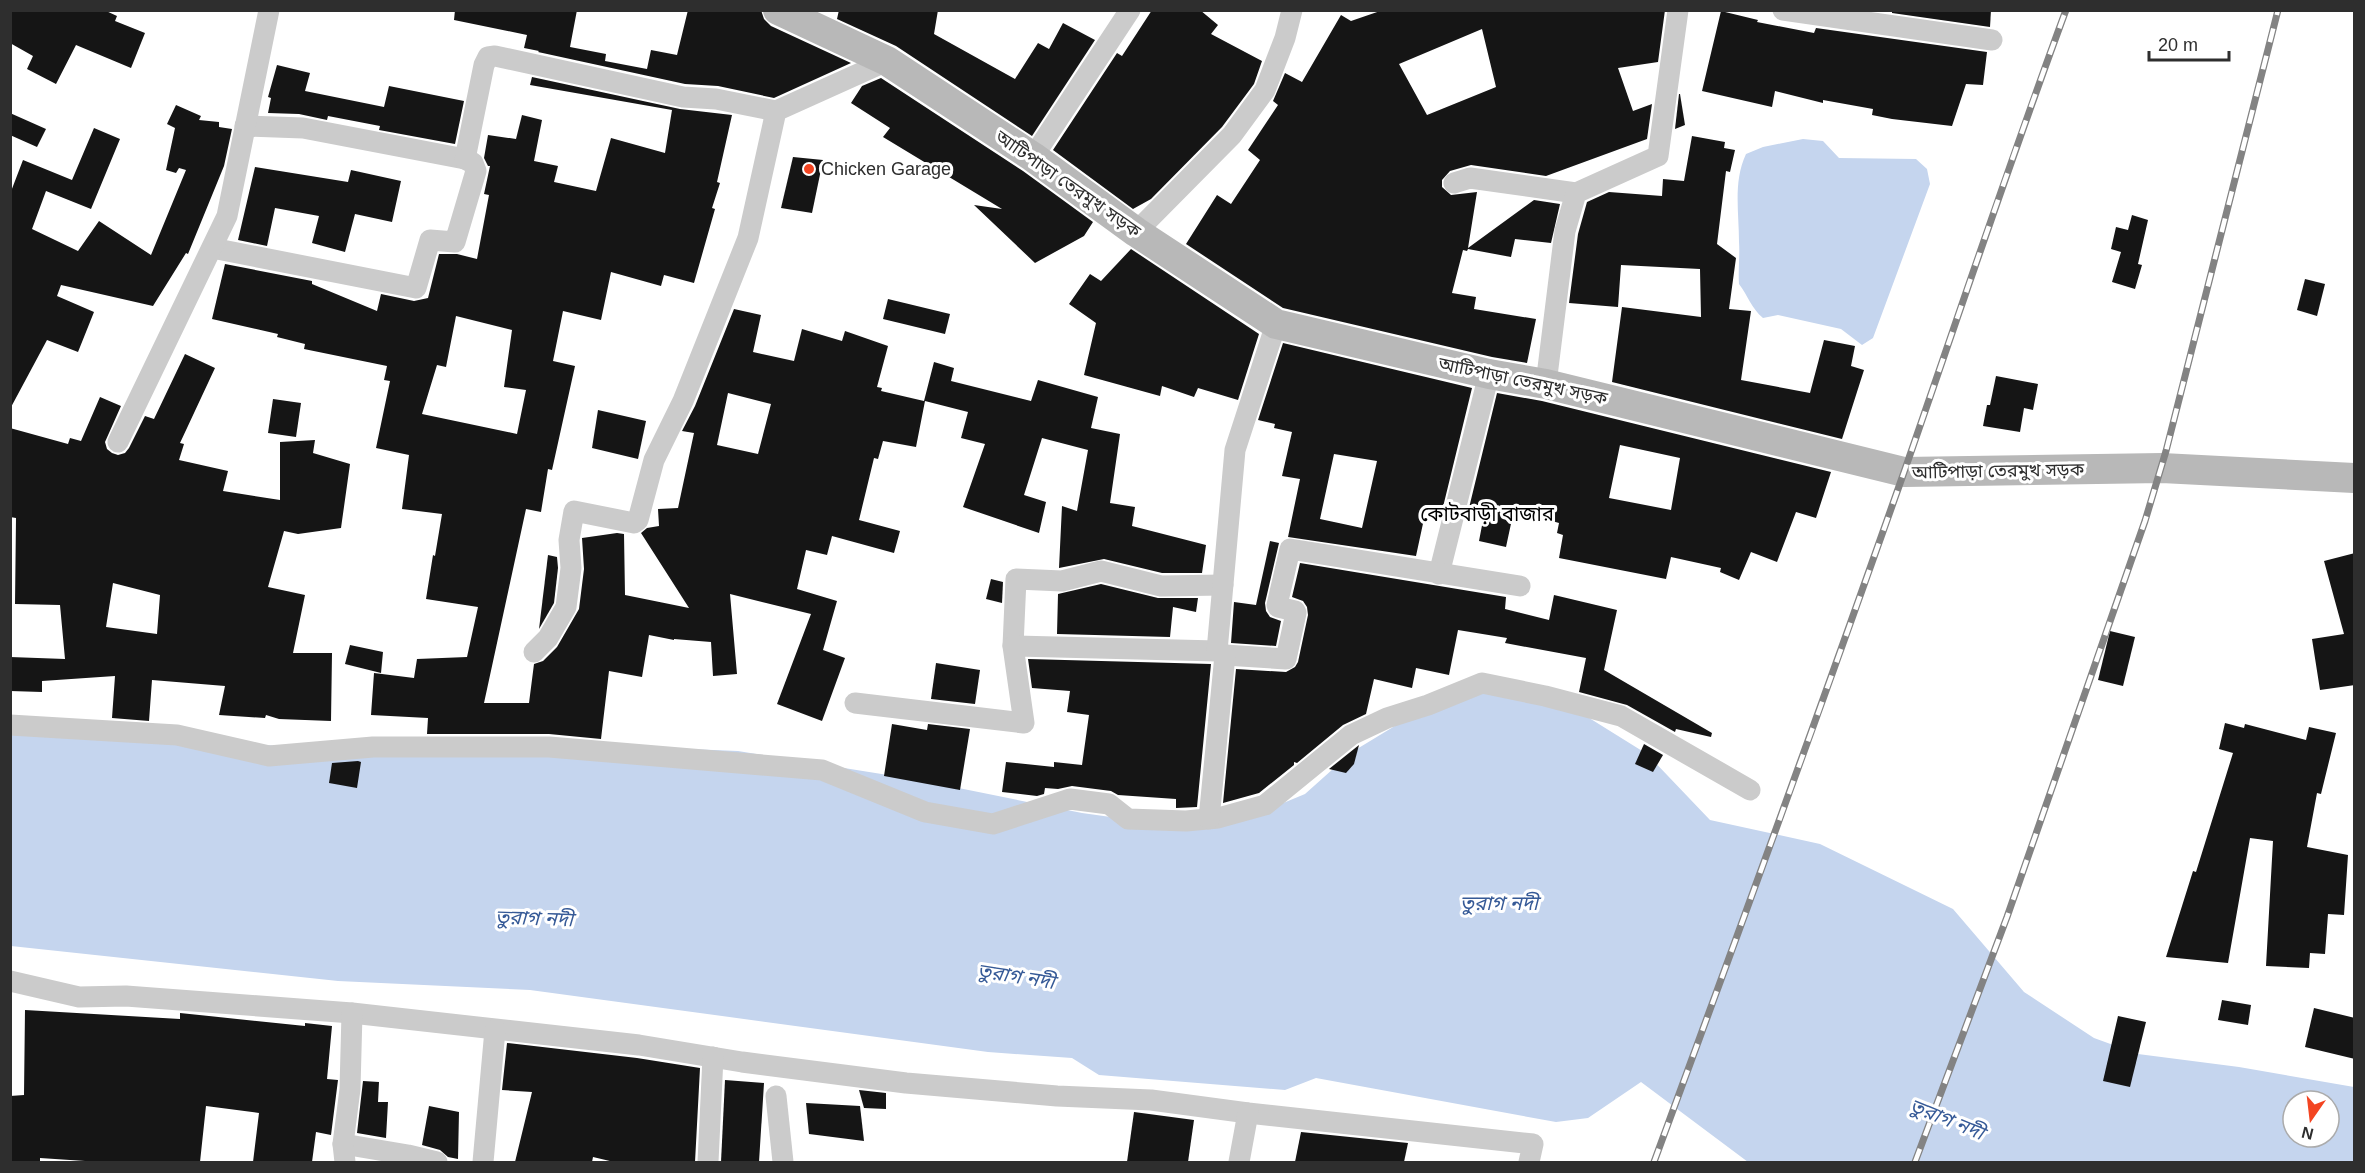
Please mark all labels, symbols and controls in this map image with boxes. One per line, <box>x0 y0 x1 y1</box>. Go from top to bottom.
scale bar <box>2149 24 2228 62</box>
text: 20 m <box>2158 35 2198 55</box>
street label: আটিপাড়া তেরমুখ সড়ক <box>990 126 1145 243</box>
place label: Chicken Garage <box>821 159 951 179</box>
marker: Chicken Garage <box>802 162 816 176</box>
street label: আটিপাড়া তেরমুখ সড়ক <box>1436 353 1610 410</box>
street label: আটিপাড়া তেরমুখ সড়ক <box>1911 459 2085 484</box>
district label: কোটবাড়ী বাজার <box>1420 502 1555 525</box>
water label: তুরাগ নদী <box>1460 891 1542 915</box>
water label: তুরাগ নদী <box>494 905 577 931</box>
water label: তুরাগ নদী <box>975 958 1060 994</box>
north arrow <box>2281 1089 2341 1149</box>
water label: তুরাগ নদী <box>1906 1093 1991 1146</box>
text: N <box>2300 1123 2315 1143</box>

